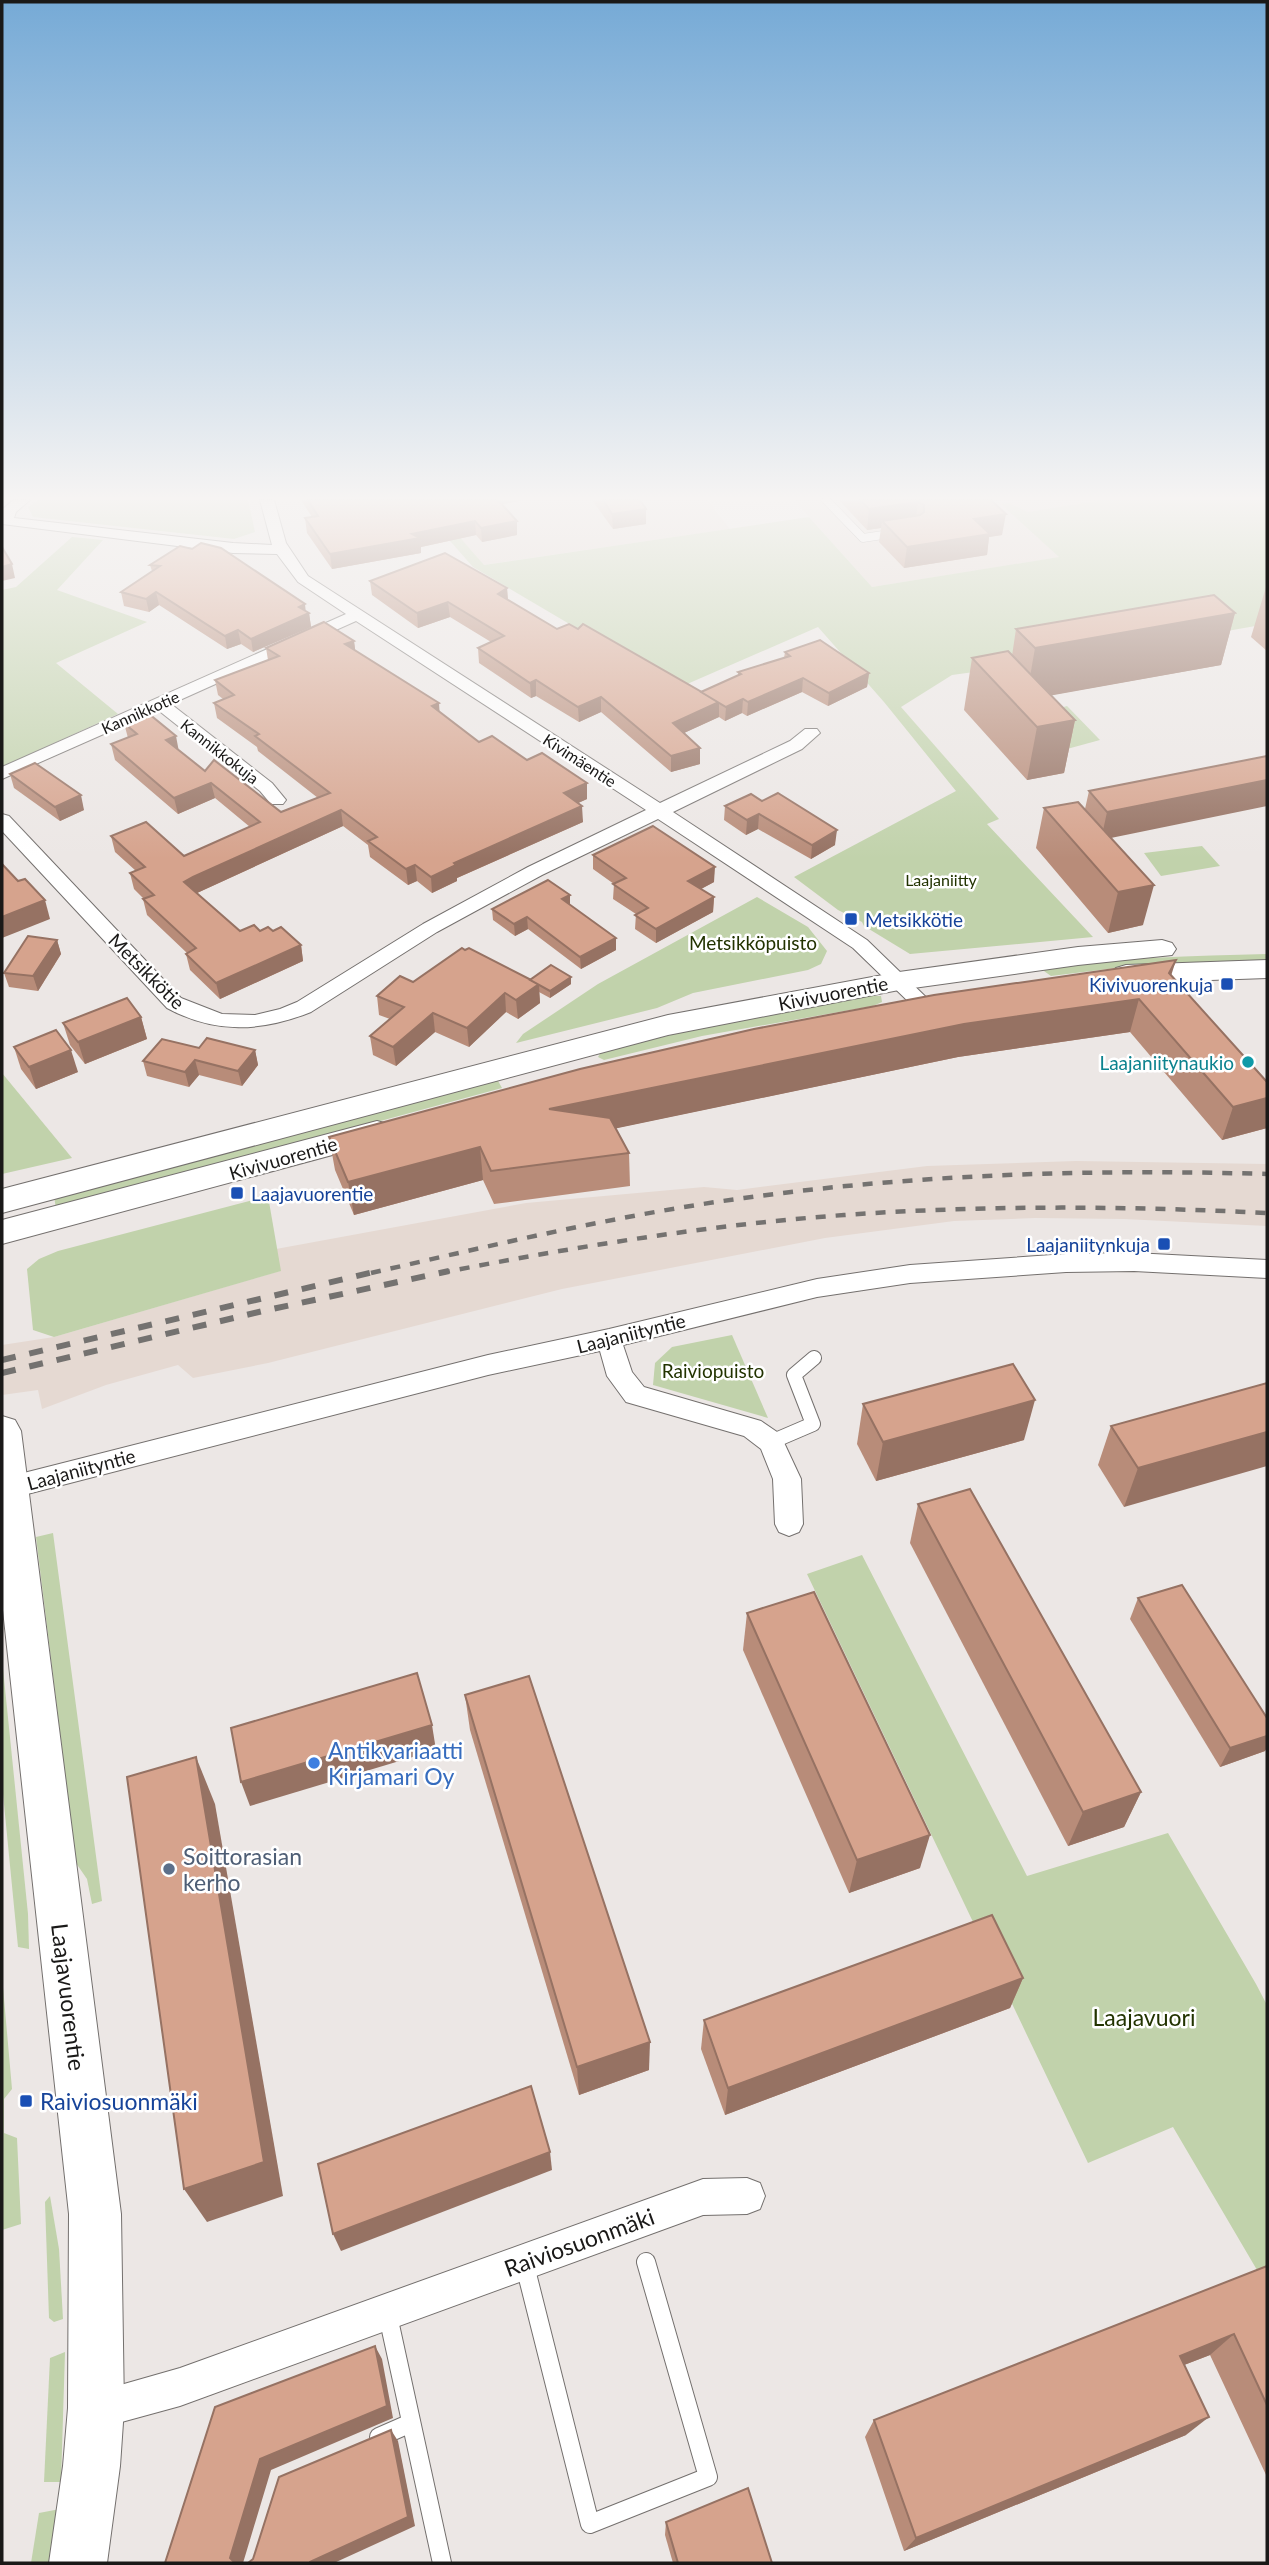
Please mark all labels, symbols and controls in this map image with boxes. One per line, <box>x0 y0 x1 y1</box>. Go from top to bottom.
street label: Kannikkotie <box>98 686 182 738</box>
street label: Kannikkokuja <box>177 715 263 787</box>
street label: Kivimäentie <box>540 729 620 791</box>
park label: Laajaniitty <box>905 870 978 889</box>
place label: Metsikkötie <box>865 908 963 931</box>
marker: Metsikkötie <box>843 911 859 927</box>
street label: Metsikkötie <box>104 928 190 1014</box>
park label: Metsikköpuisto <box>689 931 817 954</box>
street label: Kivivuorentie <box>776 971 890 1015</box>
place label: Kivivuorenkuja <box>1089 973 1213 996</box>
marker: Kivivuorenkuja <box>1219 976 1235 992</box>
place label: Laajaniitynaukio <box>1099 1051 1234 1074</box>
marker: Laajaniitynaukio <box>1240 1054 1256 1070</box>
street label: Kivivuorentie <box>226 1132 340 1184</box>
place label: Laajavuorentie <box>251 1182 373 1205</box>
marker: Laajavuorentie <box>229 1185 245 1201</box>
place label: Laajaniitynkuja <box>1026 1233 1150 1256</box>
marker: Laajaniitynkuja <box>1156 1236 1172 1252</box>
street label: Laajaniityntie <box>574 1308 688 1358</box>
park label: Raiviopuisto <box>662 1359 764 1382</box>
street label: Laajaniityntie <box>24 1444 138 1494</box>
place label: Antikvariaatti Kirjamari Oy <box>328 1736 463 1790</box>
marker: Antikvariaatti Kirjamari Oy <box>306 1755 322 1771</box>
place label: Soittorasian kerho <box>183 1842 302 1896</box>
marker: Soittorasian kerho <box>161 1861 177 1877</box>
street label: Laajavuorentie <box>46 1922 92 2072</box>
park label: Laajavuori <box>1092 2003 1196 2031</box>
place label: Raiviosuonmäki <box>40 2087 198 2115</box>
marker: Raiviosuonmäki <box>18 2093 34 2109</box>
street label: Raiviosuonmäki <box>500 2202 658 2282</box>

